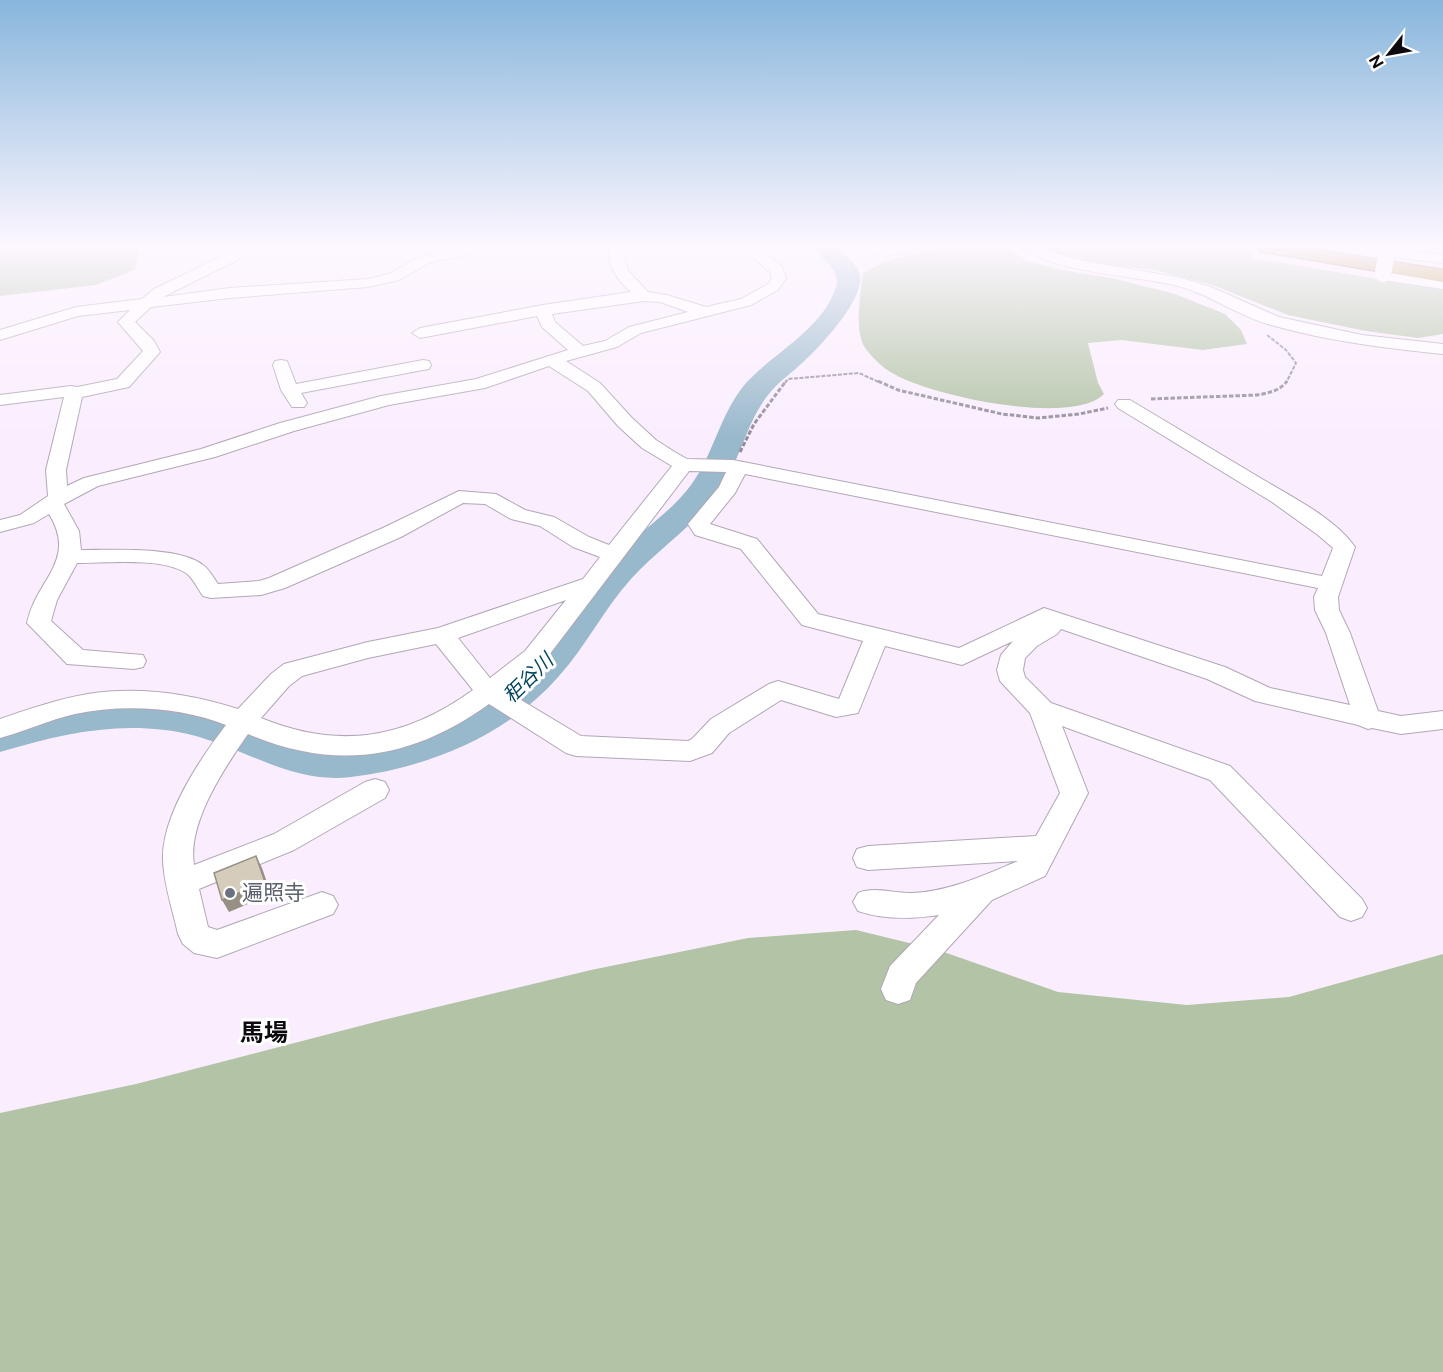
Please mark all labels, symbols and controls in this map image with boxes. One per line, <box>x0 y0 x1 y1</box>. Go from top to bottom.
north arrow <box>1359 24 1419 84</box>
text: N <box>1365 51 1388 72</box>
water label: 秬谷川 <box>498 647 559 707</box>
place label: 遍照寺 <box>242 880 305 905</box>
marker: 遍照寺 <box>223 886 237 900</box>
district label: 馬場 <box>240 1018 288 1046</box>

